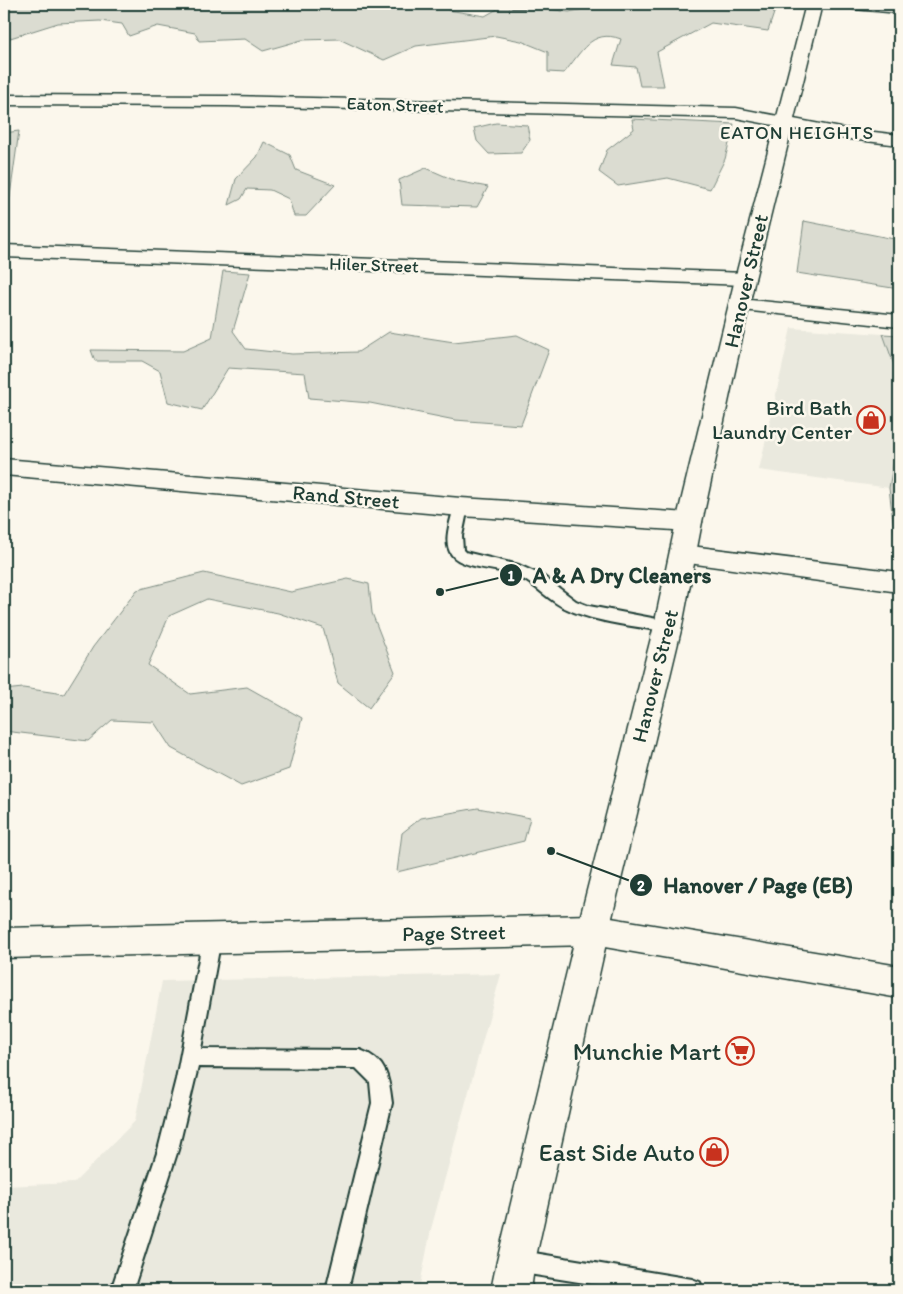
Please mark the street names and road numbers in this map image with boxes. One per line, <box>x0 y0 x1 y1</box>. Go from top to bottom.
street label: Eaton Street <box>346 92 444 118</box>
street label: Hanover Street <box>718 212 773 350</box>
street label: Hiler Street <box>329 252 419 278</box>
street label: Rand Street <box>291 479 401 514</box>
street label: Hanover Street <box>626 607 683 745</box>
street label: Page Street <box>402 919 506 946</box>

